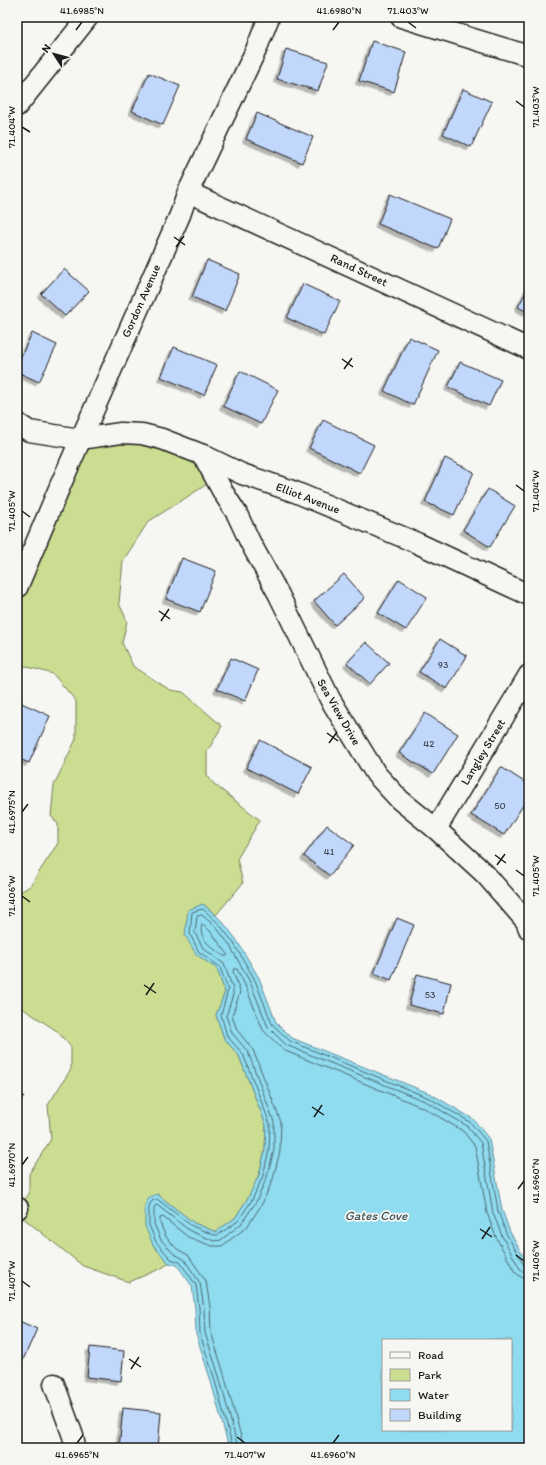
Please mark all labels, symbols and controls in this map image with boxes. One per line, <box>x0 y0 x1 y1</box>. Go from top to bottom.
text: 41.6985°N <box>60 4 104 17</box>
text: 41.6980°N <box>317 4 362 17</box>
text: 71.403°W <box>387 4 429 17</box>
north arrow <box>34 34 74 74</box>
text: N <box>39 42 54 55</box>
text: 71.403°W <box>529 86 542 128</box>
text: 71.404°W <box>5 106 18 148</box>
street label: Rand Street <box>328 251 390 290</box>
street label: Gordon Avenue <box>119 262 164 340</box>
text: 71.404°W <box>529 470 542 512</box>
street label: Elliot Avenue <box>274 479 342 517</box>
text: 71.405°W <box>5 490 18 531</box>
house number: 93 <box>438 658 449 671</box>
street label: Sea View Drive <box>314 676 364 748</box>
street label: Langley Street <box>458 716 508 788</box>
house number: 42 <box>423 737 435 750</box>
text: 41.6975°N <box>5 790 18 834</box>
house number: 50 <box>494 799 506 812</box>
house number: 41 <box>324 845 335 858</box>
text: 71.405°W <box>529 855 542 896</box>
text: 71.406°W <box>5 875 18 917</box>
house number: 53 <box>425 988 436 1001</box>
text: 41.6970°N <box>5 1143 18 1187</box>
text: 41.6960°N <box>529 1158 542 1203</box>
water label: Gates Cove <box>345 1208 408 1223</box>
text: 71.406°W <box>529 1240 542 1282</box>
text: 71.407°W <box>5 1260 18 1301</box>
legend <box>382 1339 512 1431</box>
text: Road <box>418 1348 444 1362</box>
text: Park <box>418 1368 442 1382</box>
text: Water <box>418 1388 449 1402</box>
text: Building <box>418 1408 462 1422</box>
text: 41.6965°N <box>55 1448 99 1461</box>
text: 71.407°W <box>225 1448 266 1461</box>
text: 41.6960°N <box>311 1448 356 1461</box>

